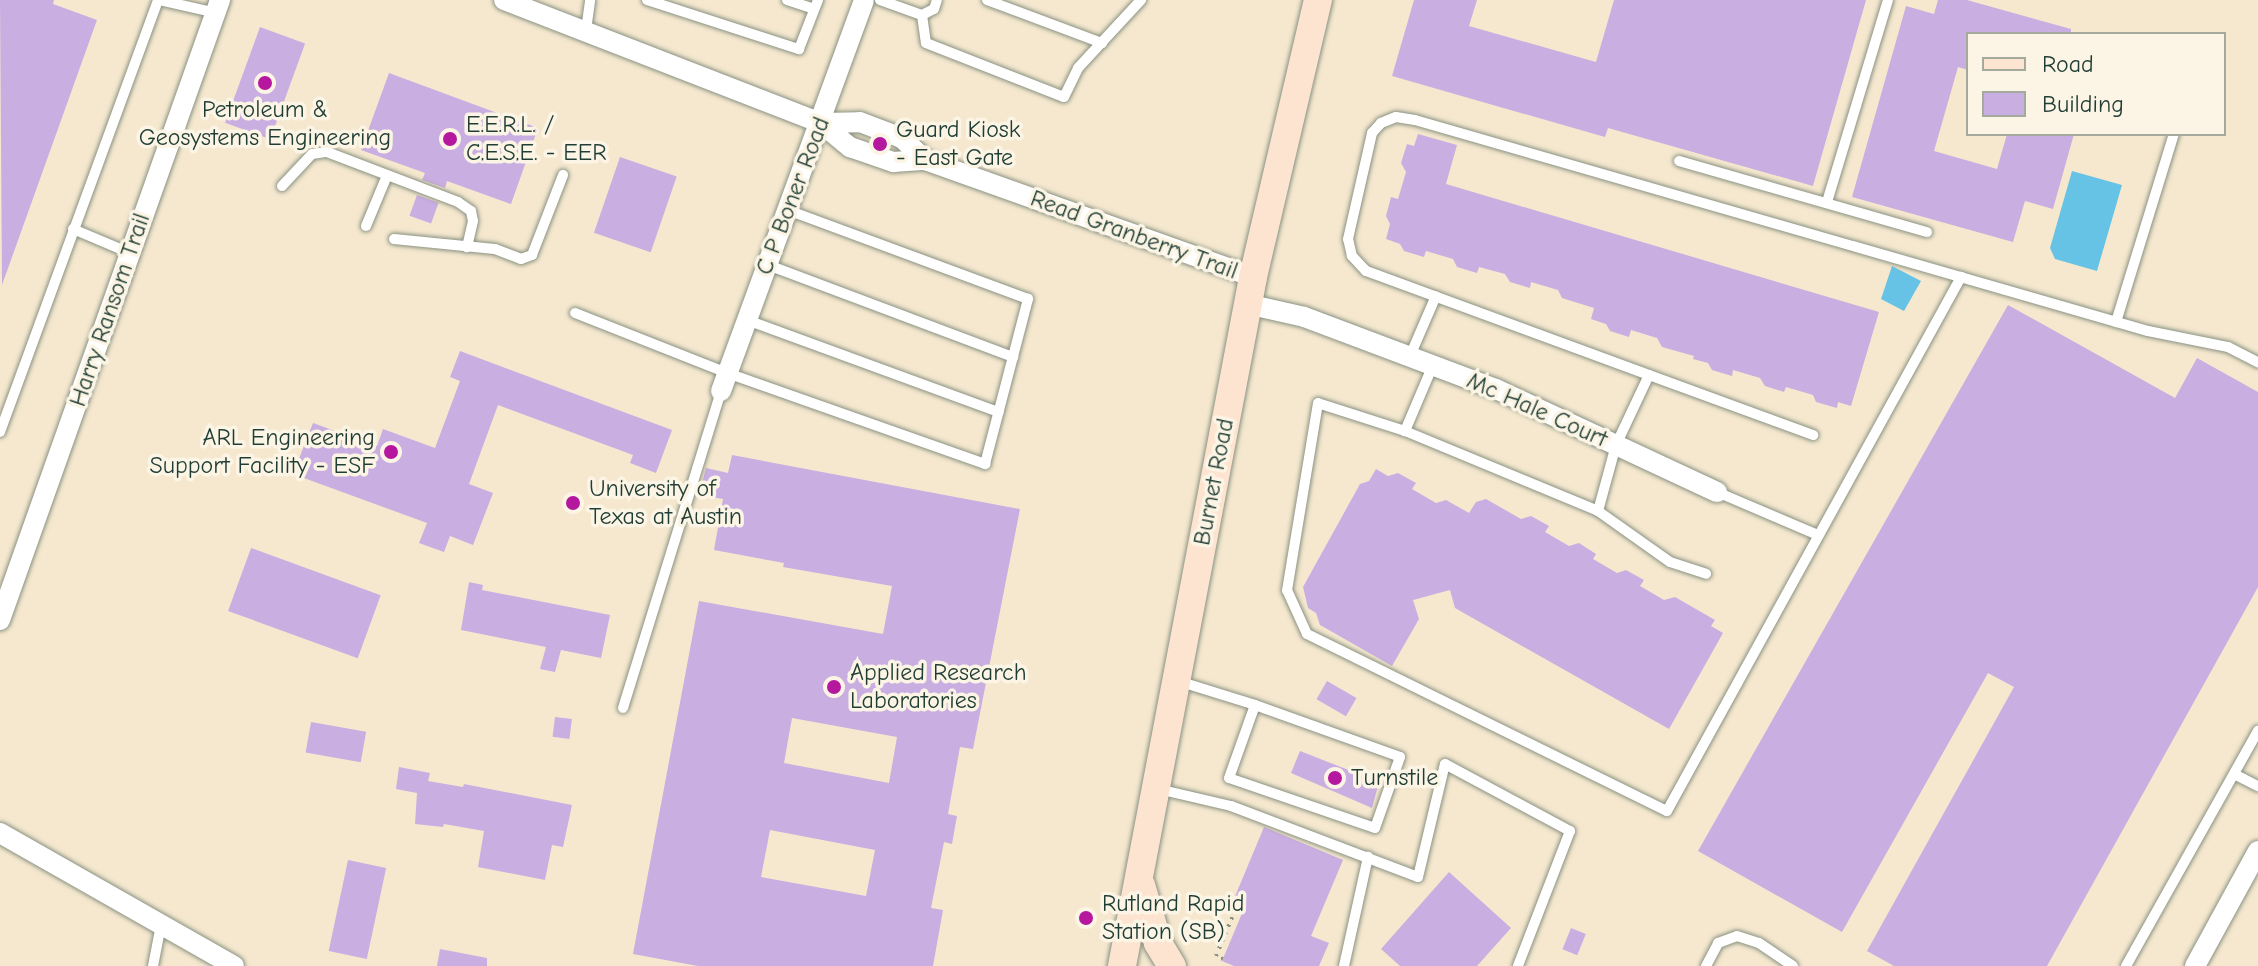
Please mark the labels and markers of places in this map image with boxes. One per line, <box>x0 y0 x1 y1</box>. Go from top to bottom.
marker: Petroleum & Geosystems Engineering <box>256 74 274 92</box>
place label: Petroleum & Geosystems Engineering <box>139 96 391 152</box>
place label: E.E.R.L. / C.E.S.E. - EER <box>466 111 607 167</box>
place label: Guard Kiosk - East Gate <box>896 116 1020 172</box>
marker: E.E.R.L. / C.E.S.E. - EER <box>441 130 459 148</box>
marker: Guard Kiosk - East Gate <box>871 135 889 153</box>
place label: ARL Engineering Support Facility - ESF <box>149 424 375 480</box>
marker: ARL Engineering Support Facility - ESF <box>382 443 400 461</box>
place label: University of Texas at Austin <box>589 475 742 531</box>
marker: University of Texas at Austin <box>564 494 582 512</box>
place label: Applied Research Laboratories <box>850 659 1026 715</box>
marker: Applied Research Laboratories <box>825 678 843 696</box>
place label: Turnstile <box>1351 764 1438 792</box>
marker: Turnstile <box>1326 769 1344 787</box>
place label: Rutland Rapid Station (SB) <box>1102 890 1244 946</box>
marker: Rutland Rapid Station (SB) <box>1077 909 1095 927</box>

